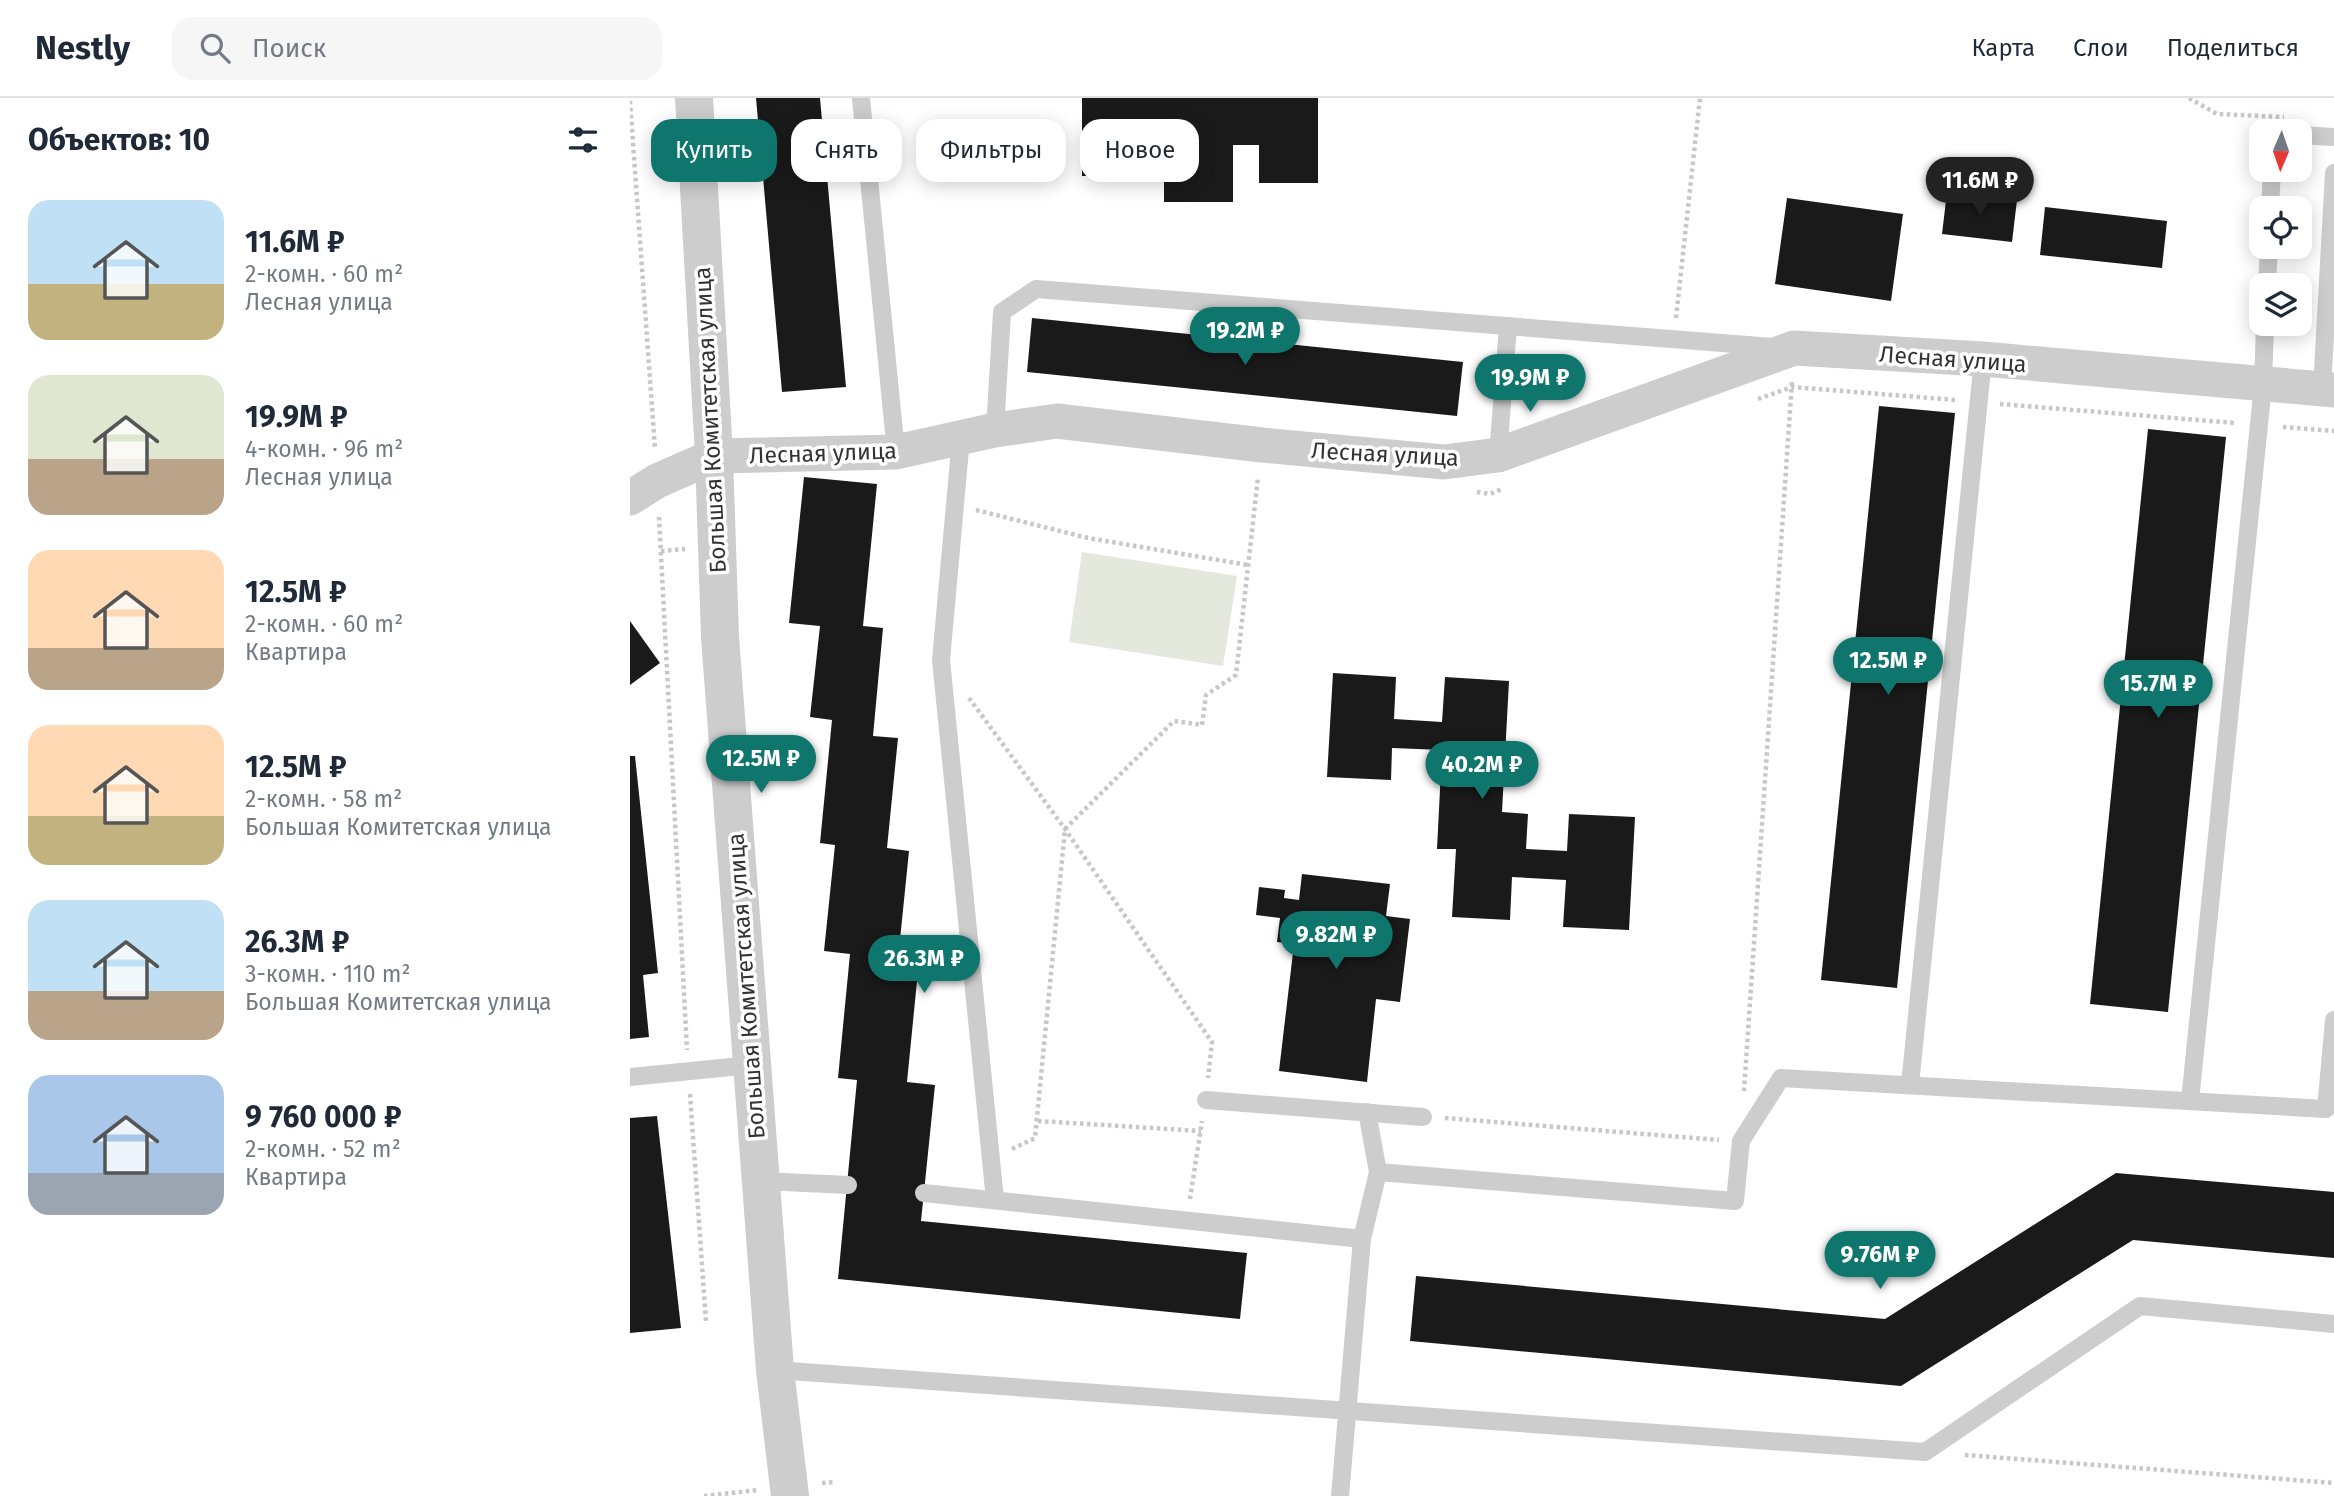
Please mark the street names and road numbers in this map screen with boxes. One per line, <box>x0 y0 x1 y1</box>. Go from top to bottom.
street label: Большая Комитетская улица <box>688 266 732 574</box>
street label: Лесная улица <box>1878 340 2028 378</box>
street label: Лесная улица <box>749 436 897 470</box>
street label: Лесная улица <box>1311 436 1459 472</box>
street label: Большая Комитетская улица <box>721 832 771 1140</box>

